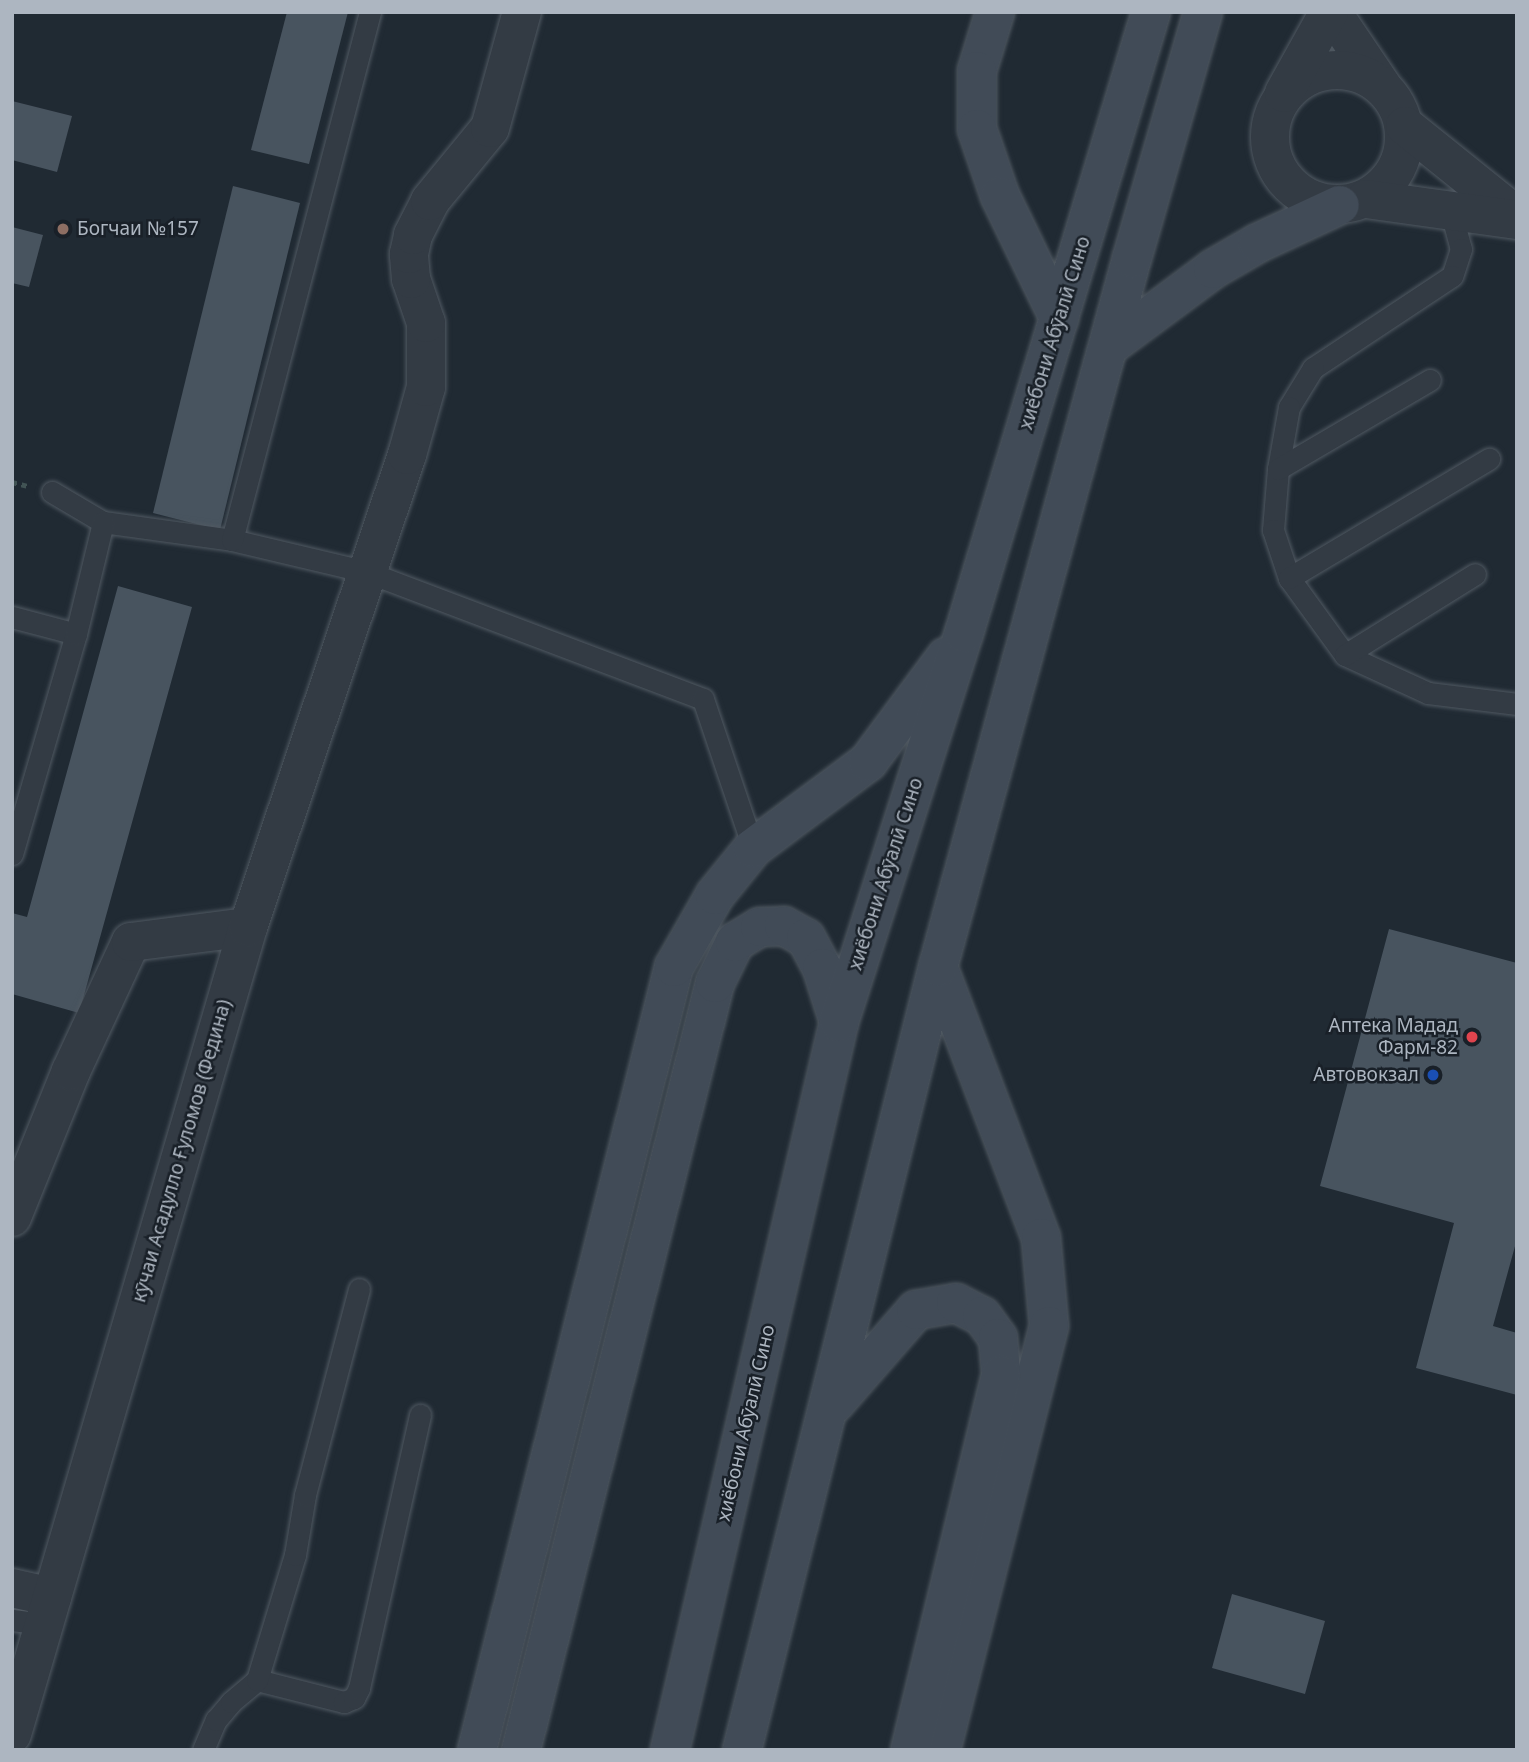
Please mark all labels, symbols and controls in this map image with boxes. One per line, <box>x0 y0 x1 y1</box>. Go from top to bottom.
place label: Богчаи №157 <box>77 218 199 240</box>
marker: Богчаи №157 <box>55 221 71 237</box>
street label: хиёбони Абӯалӣ Сино <box>1015 234 1095 432</box>
street label: хиёбони Абӯалӣ Сино <box>844 775 928 973</box>
street label: кӯчаи Асадулло Ғуломов (Федина) <box>128 997 236 1305</box>
place label: Аптека Мадад Фарм-82 <box>1329 1015 1458 1059</box>
marker: Аптека Мадад Фарм-82 <box>1464 1029 1480 1045</box>
place label: Автовокзал <box>1313 1064 1419 1086</box>
marker: Автовокзал <box>1425 1067 1441 1083</box>
street label: хиёбони Абӯалӣ Сино <box>712 1323 780 1523</box>

